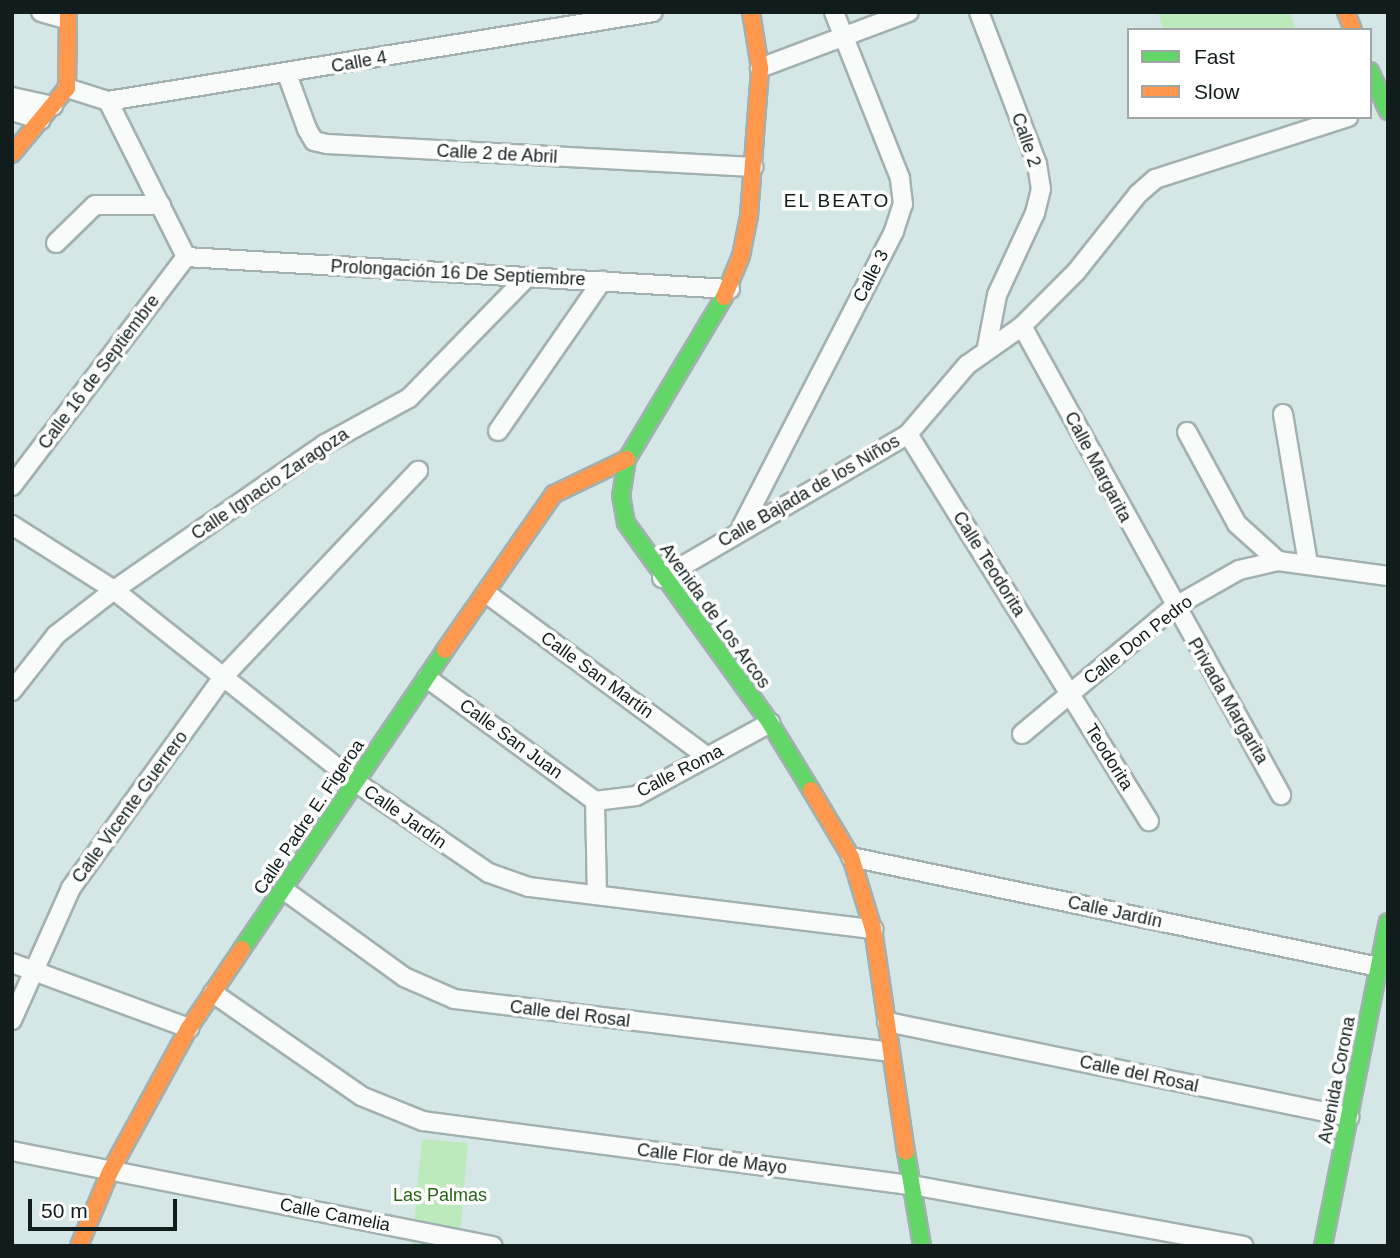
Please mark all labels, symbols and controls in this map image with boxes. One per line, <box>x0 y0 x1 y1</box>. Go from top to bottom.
legend <box>1127 28 1372 119</box>
text: Fast <box>1194 45 1235 68</box>
street label: Calle 4 <box>330 46 388 78</box>
text: Slow <box>1194 80 1240 103</box>
street label: Calle 2 <box>1007 110 1045 170</box>
street label: Calle 2 de Abril <box>435 140 559 168</box>
district label: EL BEATO <box>784 190 890 212</box>
street label: Calle 3 <box>849 246 893 306</box>
street label: Prolongación 16 De Septiembre <box>330 256 586 290</box>
street label: Calle 16 de Septiembre <box>34 290 164 454</box>
street label: Calle Margarita <box>1060 408 1136 526</box>
street label: Calle Ignacio Zaragoza <box>187 423 353 545</box>
street label: Calle Bajada de los Niños <box>714 430 904 552</box>
street label: Calle Teodorita <box>948 507 1030 621</box>
street label: Avenida de Los Arcos <box>655 539 775 693</box>
street label: Calle Don Pedro <box>1079 591 1197 689</box>
street label: Calle San Martín <box>536 627 658 723</box>
street label: Privada Margarita <box>1183 634 1273 768</box>
street label: Calle San Juan <box>455 694 567 784</box>
street label: Teodorita <box>1080 720 1138 794</box>
street label: Calle Vicente Guerrero <box>68 727 192 887</box>
street label: Calle Padre E. Figeroa <box>249 735 369 899</box>
street label: Calle Roma <box>633 740 727 802</box>
street label: Calle Jardín <box>359 781 451 853</box>
street label: Calle Jardín <box>1066 891 1164 933</box>
street label: Calle del Rosal <box>509 996 631 1032</box>
street label: Avenida Corona <box>1314 1015 1360 1145</box>
street label: Calle del Rosal <box>1078 1051 1200 1097</box>
street label: Calle Flor de Mayo <box>636 1139 788 1179</box>
scale bar <box>32 1184 180 1228</box>
park label: Las Palmas <box>393 1184 487 1206</box>
street label: Calle Camelia <box>278 1194 392 1236</box>
text: 50 m <box>41 1199 88 1222</box>

